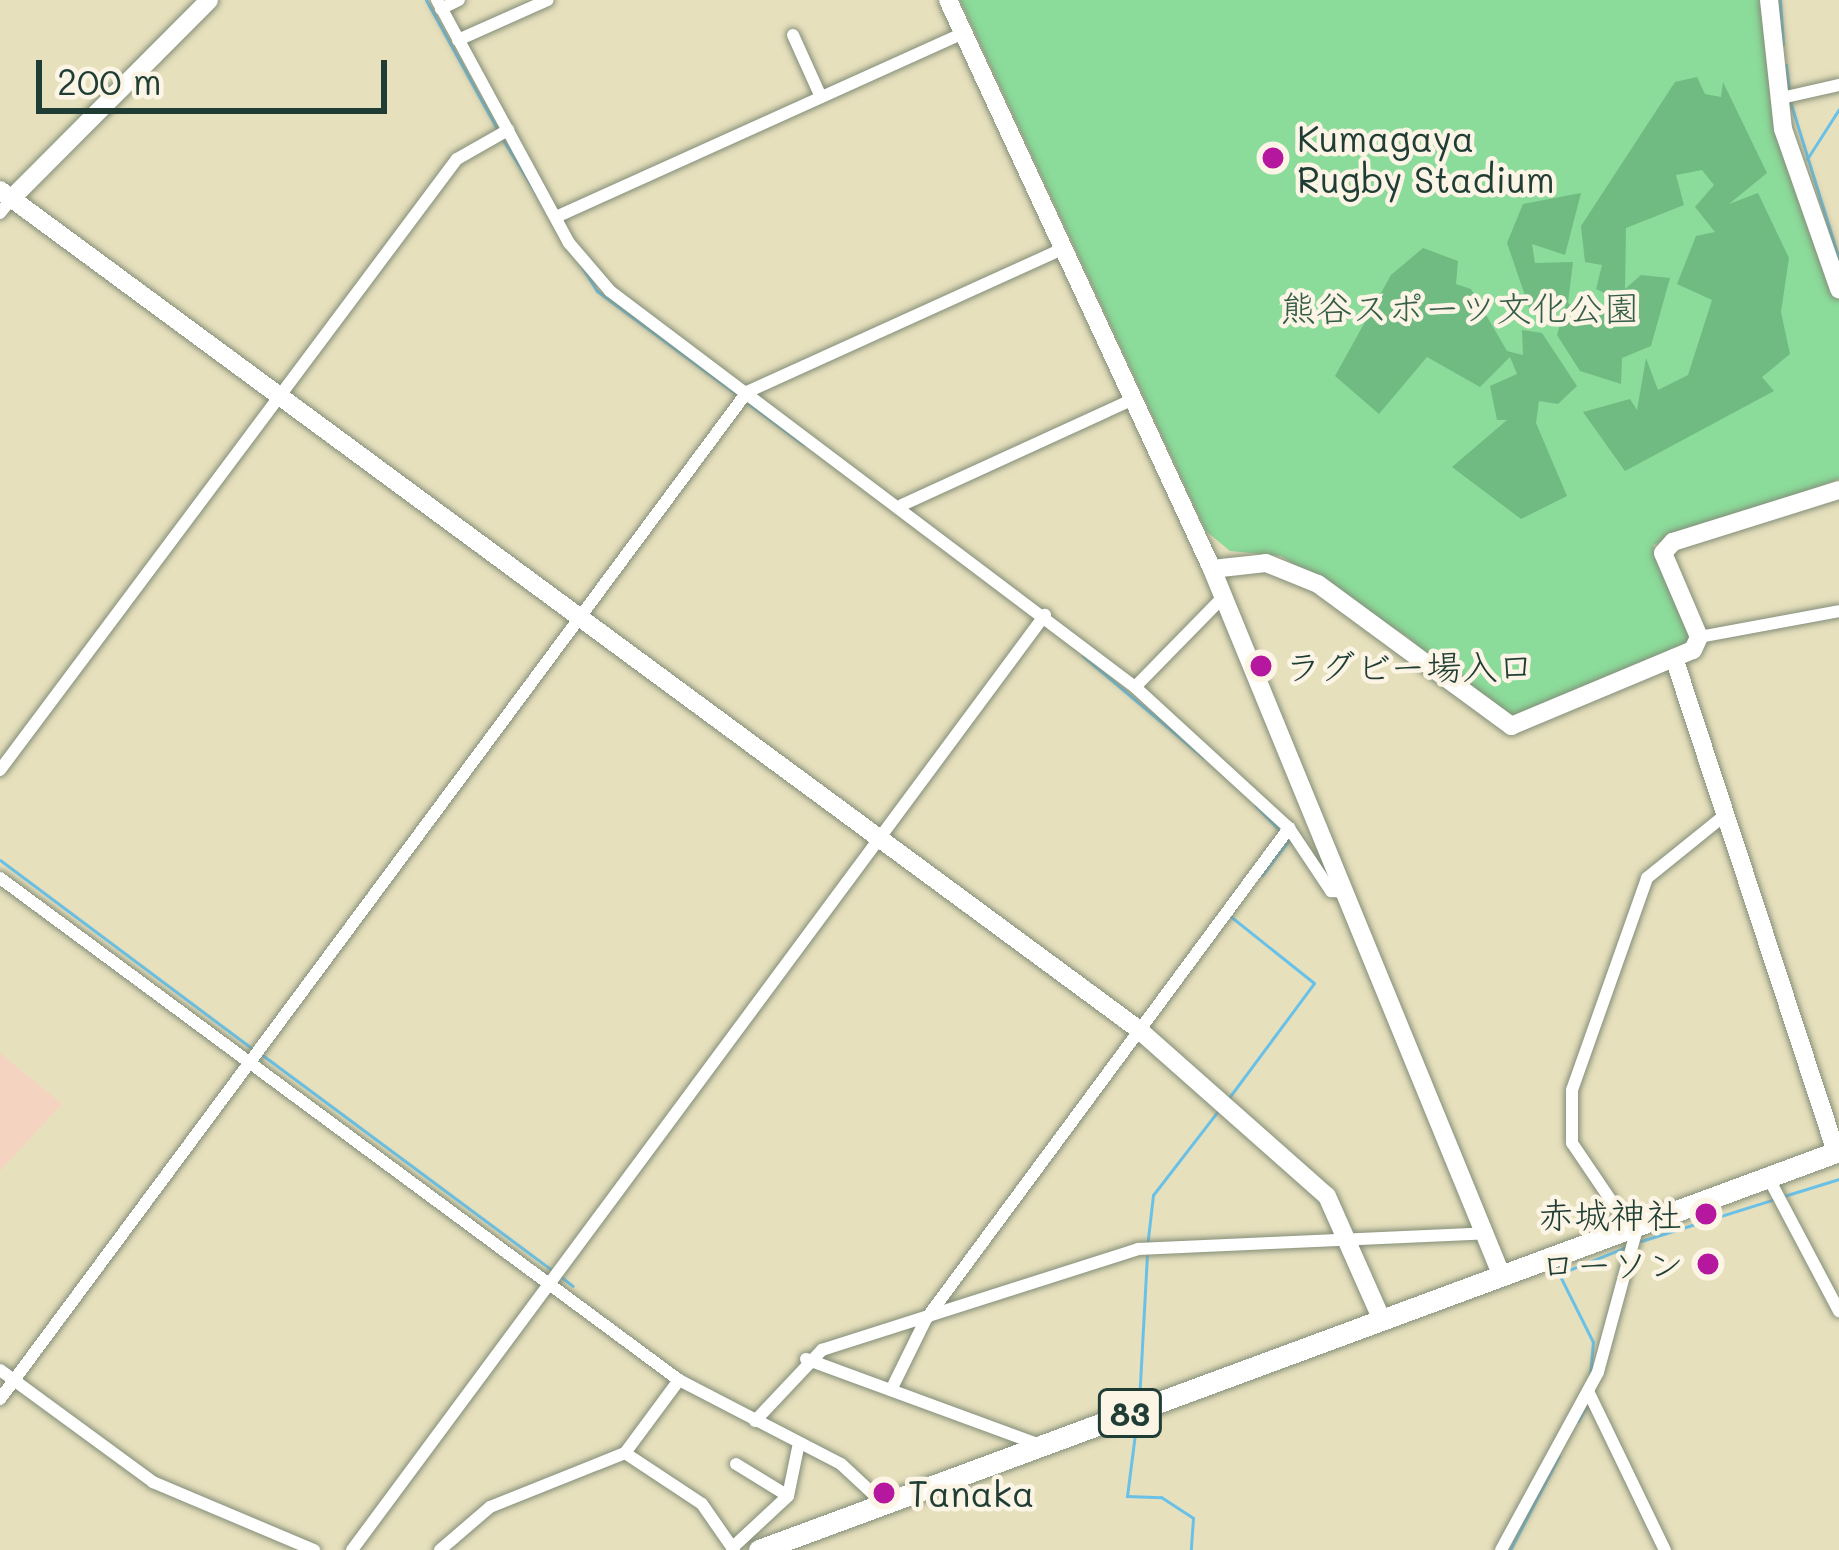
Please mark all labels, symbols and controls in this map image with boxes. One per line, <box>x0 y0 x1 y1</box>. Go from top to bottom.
scale bar <box>42 36 393 110</box>
text: 200 m <box>57 57 162 104</box>
place label: Kumagaya Rugby Stadium <box>1297 115 1555 200</box>
marker: Kumagaya Rugby Stadium <box>1260 145 1286 171</box>
park label: 熊谷スポーツ文化公園 <box>1280 285 1640 329</box>
place label: ラグビー場入口 <box>1285 644 1535 688</box>
marker: ラグビー場入口 <box>1248 653 1274 679</box>
place label: 赤城神社 <box>1538 1192 1682 1236</box>
marker: 赤城神社 <box>1693 1201 1719 1227</box>
place label: ローソン <box>1540 1242 1684 1286</box>
marker: ローソン <box>1695 1251 1721 1277</box>
road number: 83 <box>1097 1386 1163 1440</box>
place label: Tanaka <box>908 1471 1034 1515</box>
marker: Tanaka <box>871 1480 897 1506</box>

